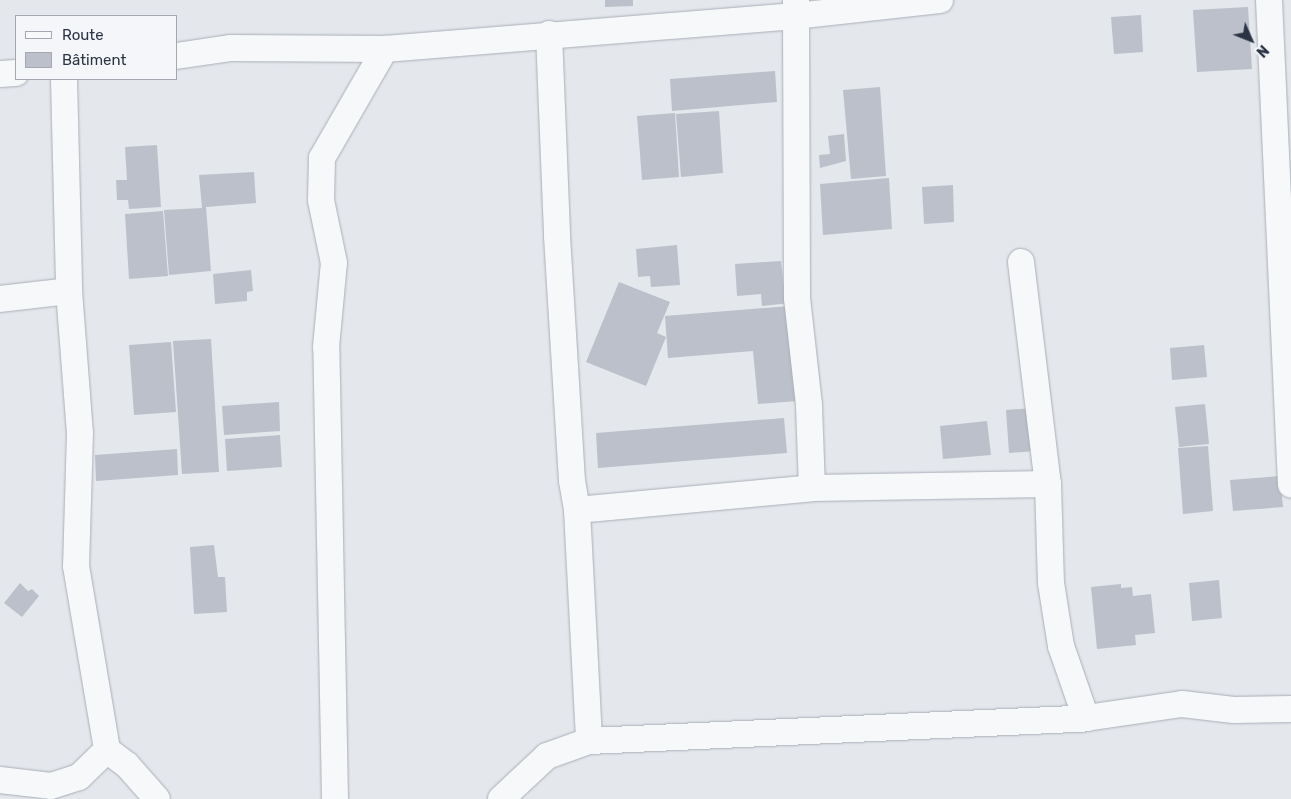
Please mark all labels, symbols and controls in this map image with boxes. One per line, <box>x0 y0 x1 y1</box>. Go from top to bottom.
legend <box>15 15 178 80</box>
north arrow <box>1226 15 1276 65</box>
text: Route <box>62 26 104 44</box>
text: N <box>1253 41 1272 60</box>
text: Bâtiment <box>62 51 126 69</box>

